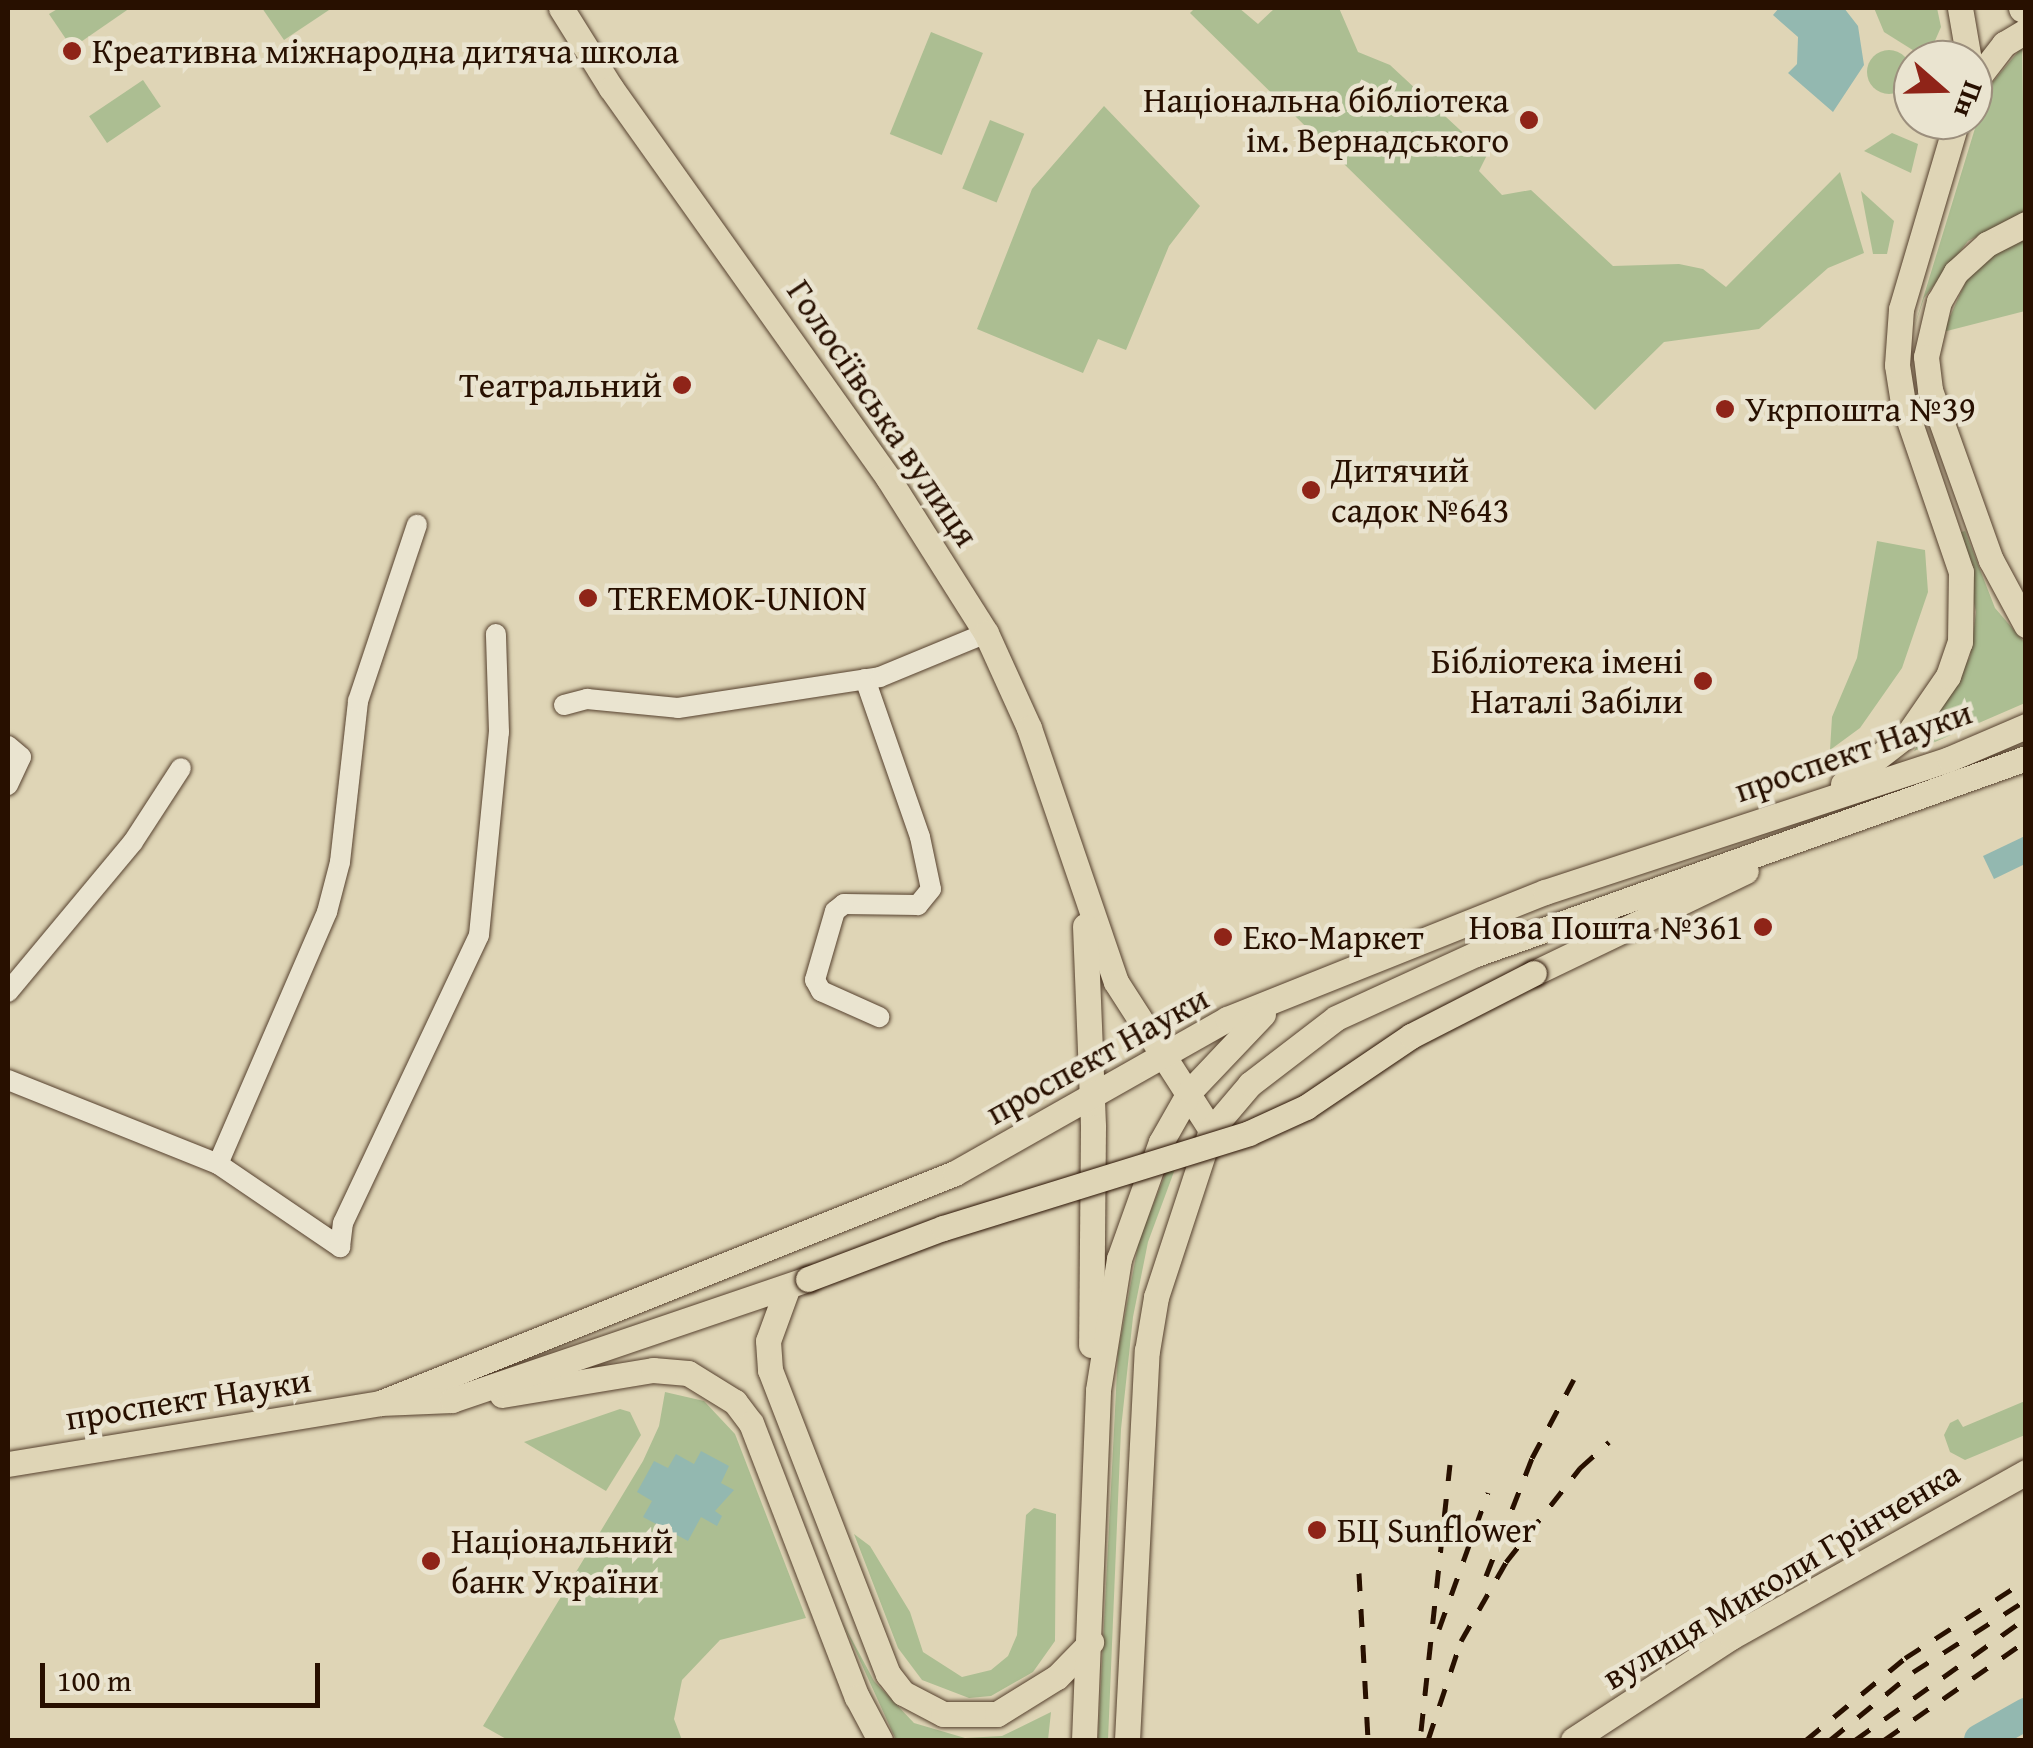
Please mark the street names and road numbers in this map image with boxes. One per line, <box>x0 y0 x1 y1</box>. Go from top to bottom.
street label: Голосіївська вулиця <box>778 272 988 554</box>
street label: проспект Науки <box>1729 691 1977 811</box>
street label: проспект Науки <box>978 977 1216 1133</box>
street label: проспект Науки <box>62 1359 314 1439</box>
street label: вулиця Миколи Грінченка <box>1595 1452 1967 1698</box>

